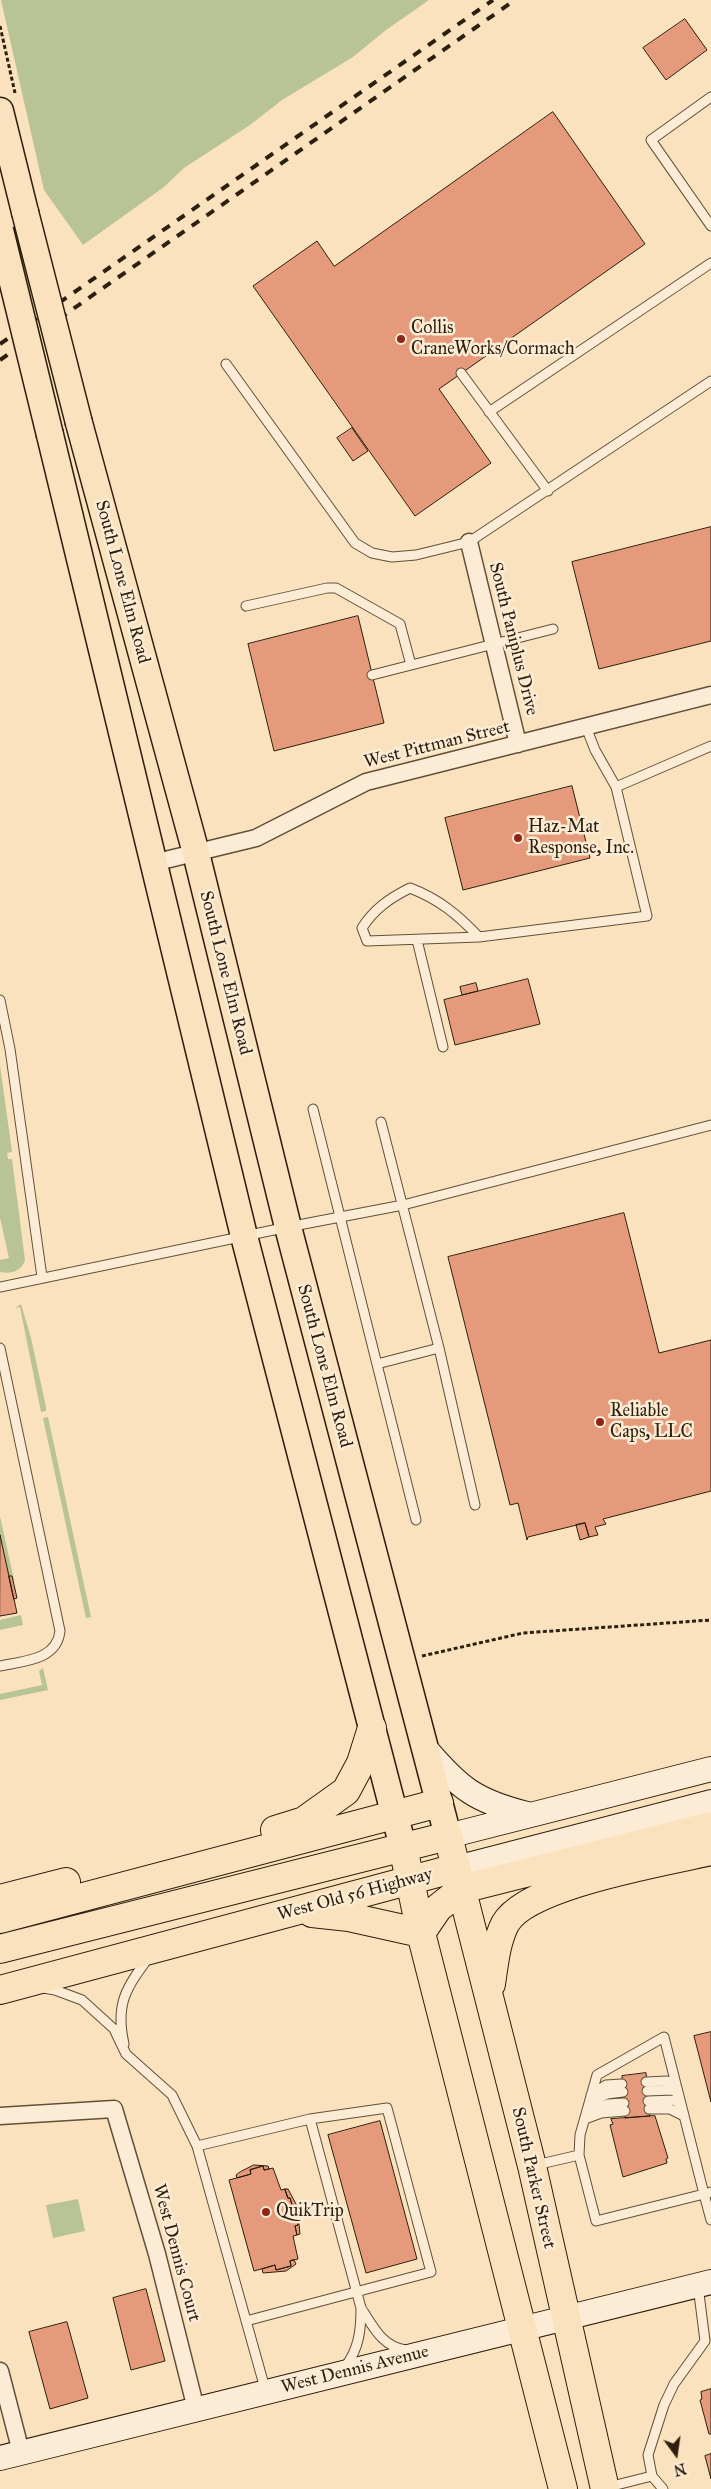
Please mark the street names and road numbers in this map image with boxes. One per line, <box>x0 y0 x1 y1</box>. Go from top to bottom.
street label: South Lone Elm Road <box>90 498 154 666</box>
street label: South Paniplus Drive <box>484 560 542 718</box>
street label: West Pittman Street <box>362 716 512 774</box>
street label: South Lone Elm Road <box>194 889 256 1057</box>
street label: South Lone Elm Road <box>292 1282 356 1450</box>
street label: West Old 56 Highway <box>275 1864 435 1926</box>
street label: South Parker Street <box>506 2105 560 2251</box>
street label: West Dennis Court <box>147 2182 205 2324</box>
street label: West Dennis Avenue <box>279 2341 431 2399</box>

